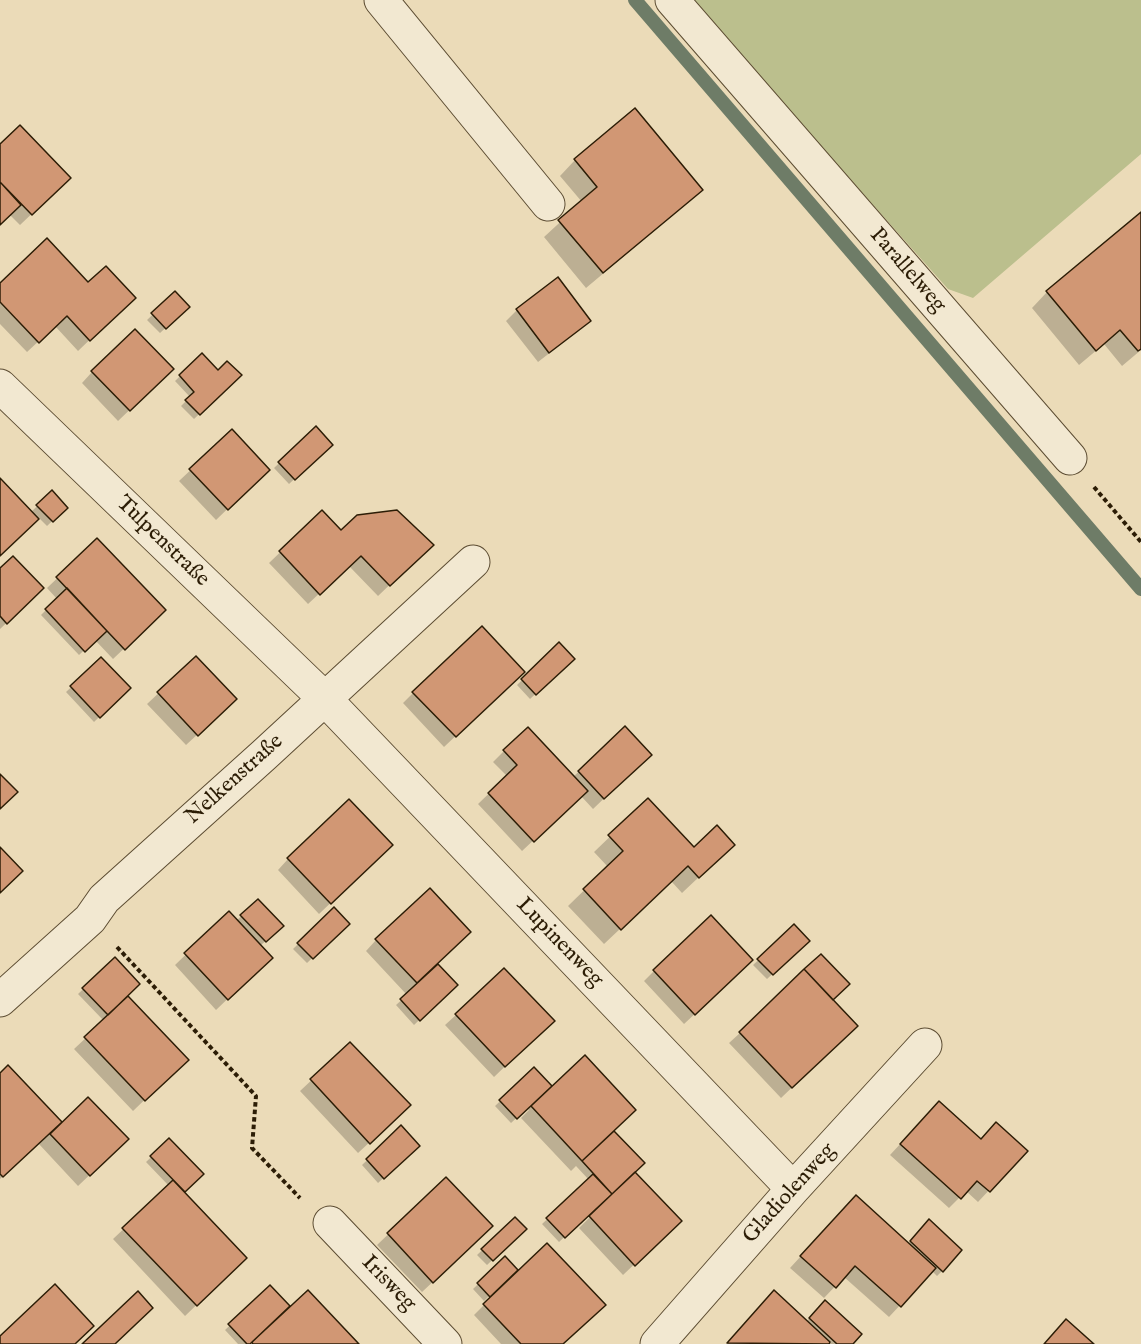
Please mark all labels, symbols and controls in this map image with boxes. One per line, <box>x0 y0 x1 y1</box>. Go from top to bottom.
street label: Parallelweg <box>863 223 951 319</box>
street label: Tulpenstraße <box>110 491 214 593</box>
street label: Nelkenstraße <box>181 729 289 831</box>
street label: Lupinenweg <box>510 893 608 993</box>
street label: Gladiolenweg <box>738 1138 842 1250</box>
street label: Irisweg <box>355 1251 421 1317</box>

